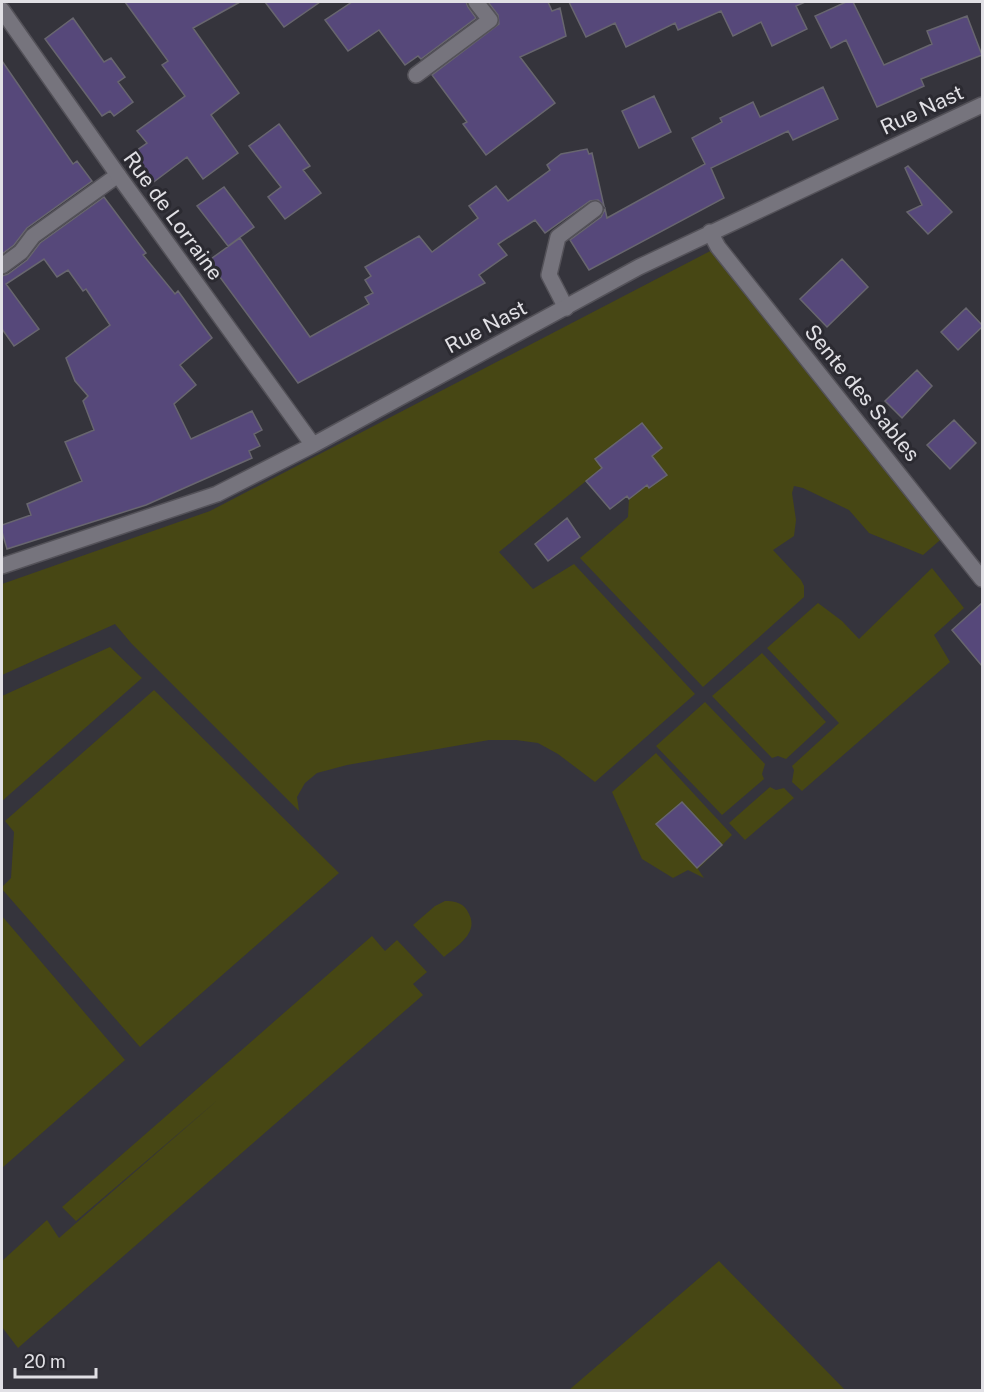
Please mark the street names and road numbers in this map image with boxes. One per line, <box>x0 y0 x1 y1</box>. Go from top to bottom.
street label: Rue Nast <box>876 79 967 140</box>
street label: Rue de Lorraine <box>118 147 228 285</box>
street label: Rue Nast <box>441 295 531 358</box>
street label: Sente des Sables <box>800 319 925 466</box>

